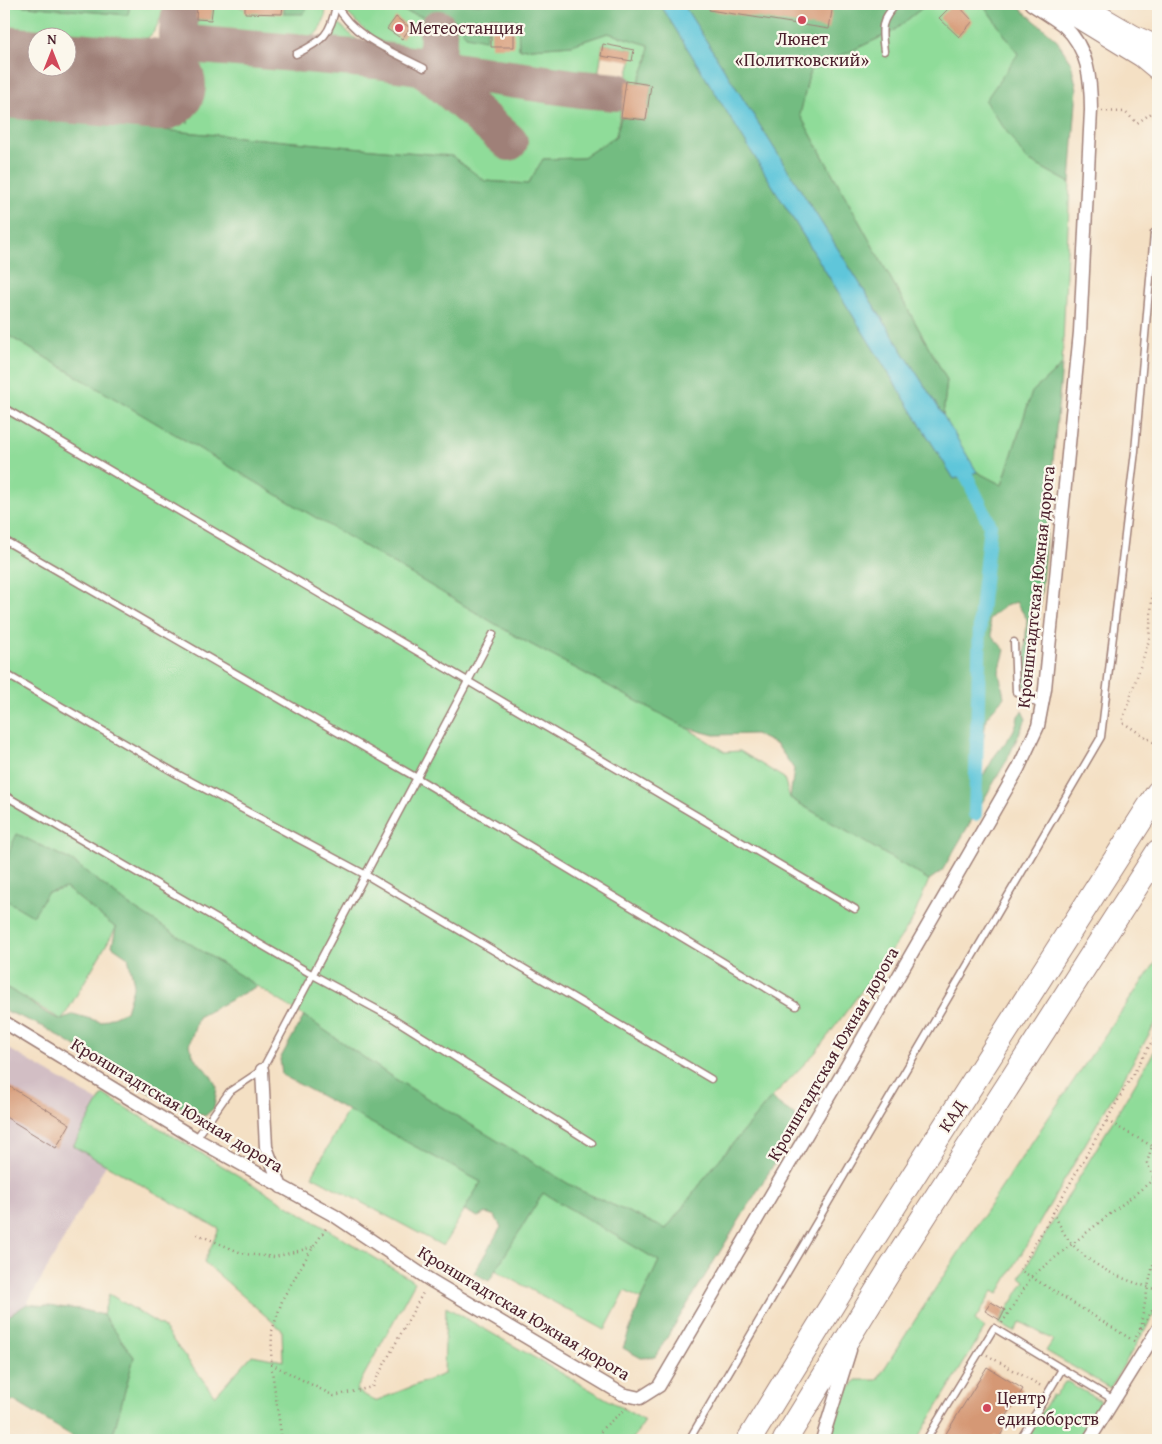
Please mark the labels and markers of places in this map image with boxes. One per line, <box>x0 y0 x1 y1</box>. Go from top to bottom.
place label: Метеостанция <box>409 14 524 41</box>
marker: Люнет «Политковский» <box>796 14 808 26</box>
marker: Метеостанция <box>393 22 405 34</box>
place label: Люнет «Политковский» <box>735 25 869 73</box>
place label: Центр единоборств <box>997 1384 1099 1432</box>
marker: Центр единоборств <box>981 1402 993 1414</box>

